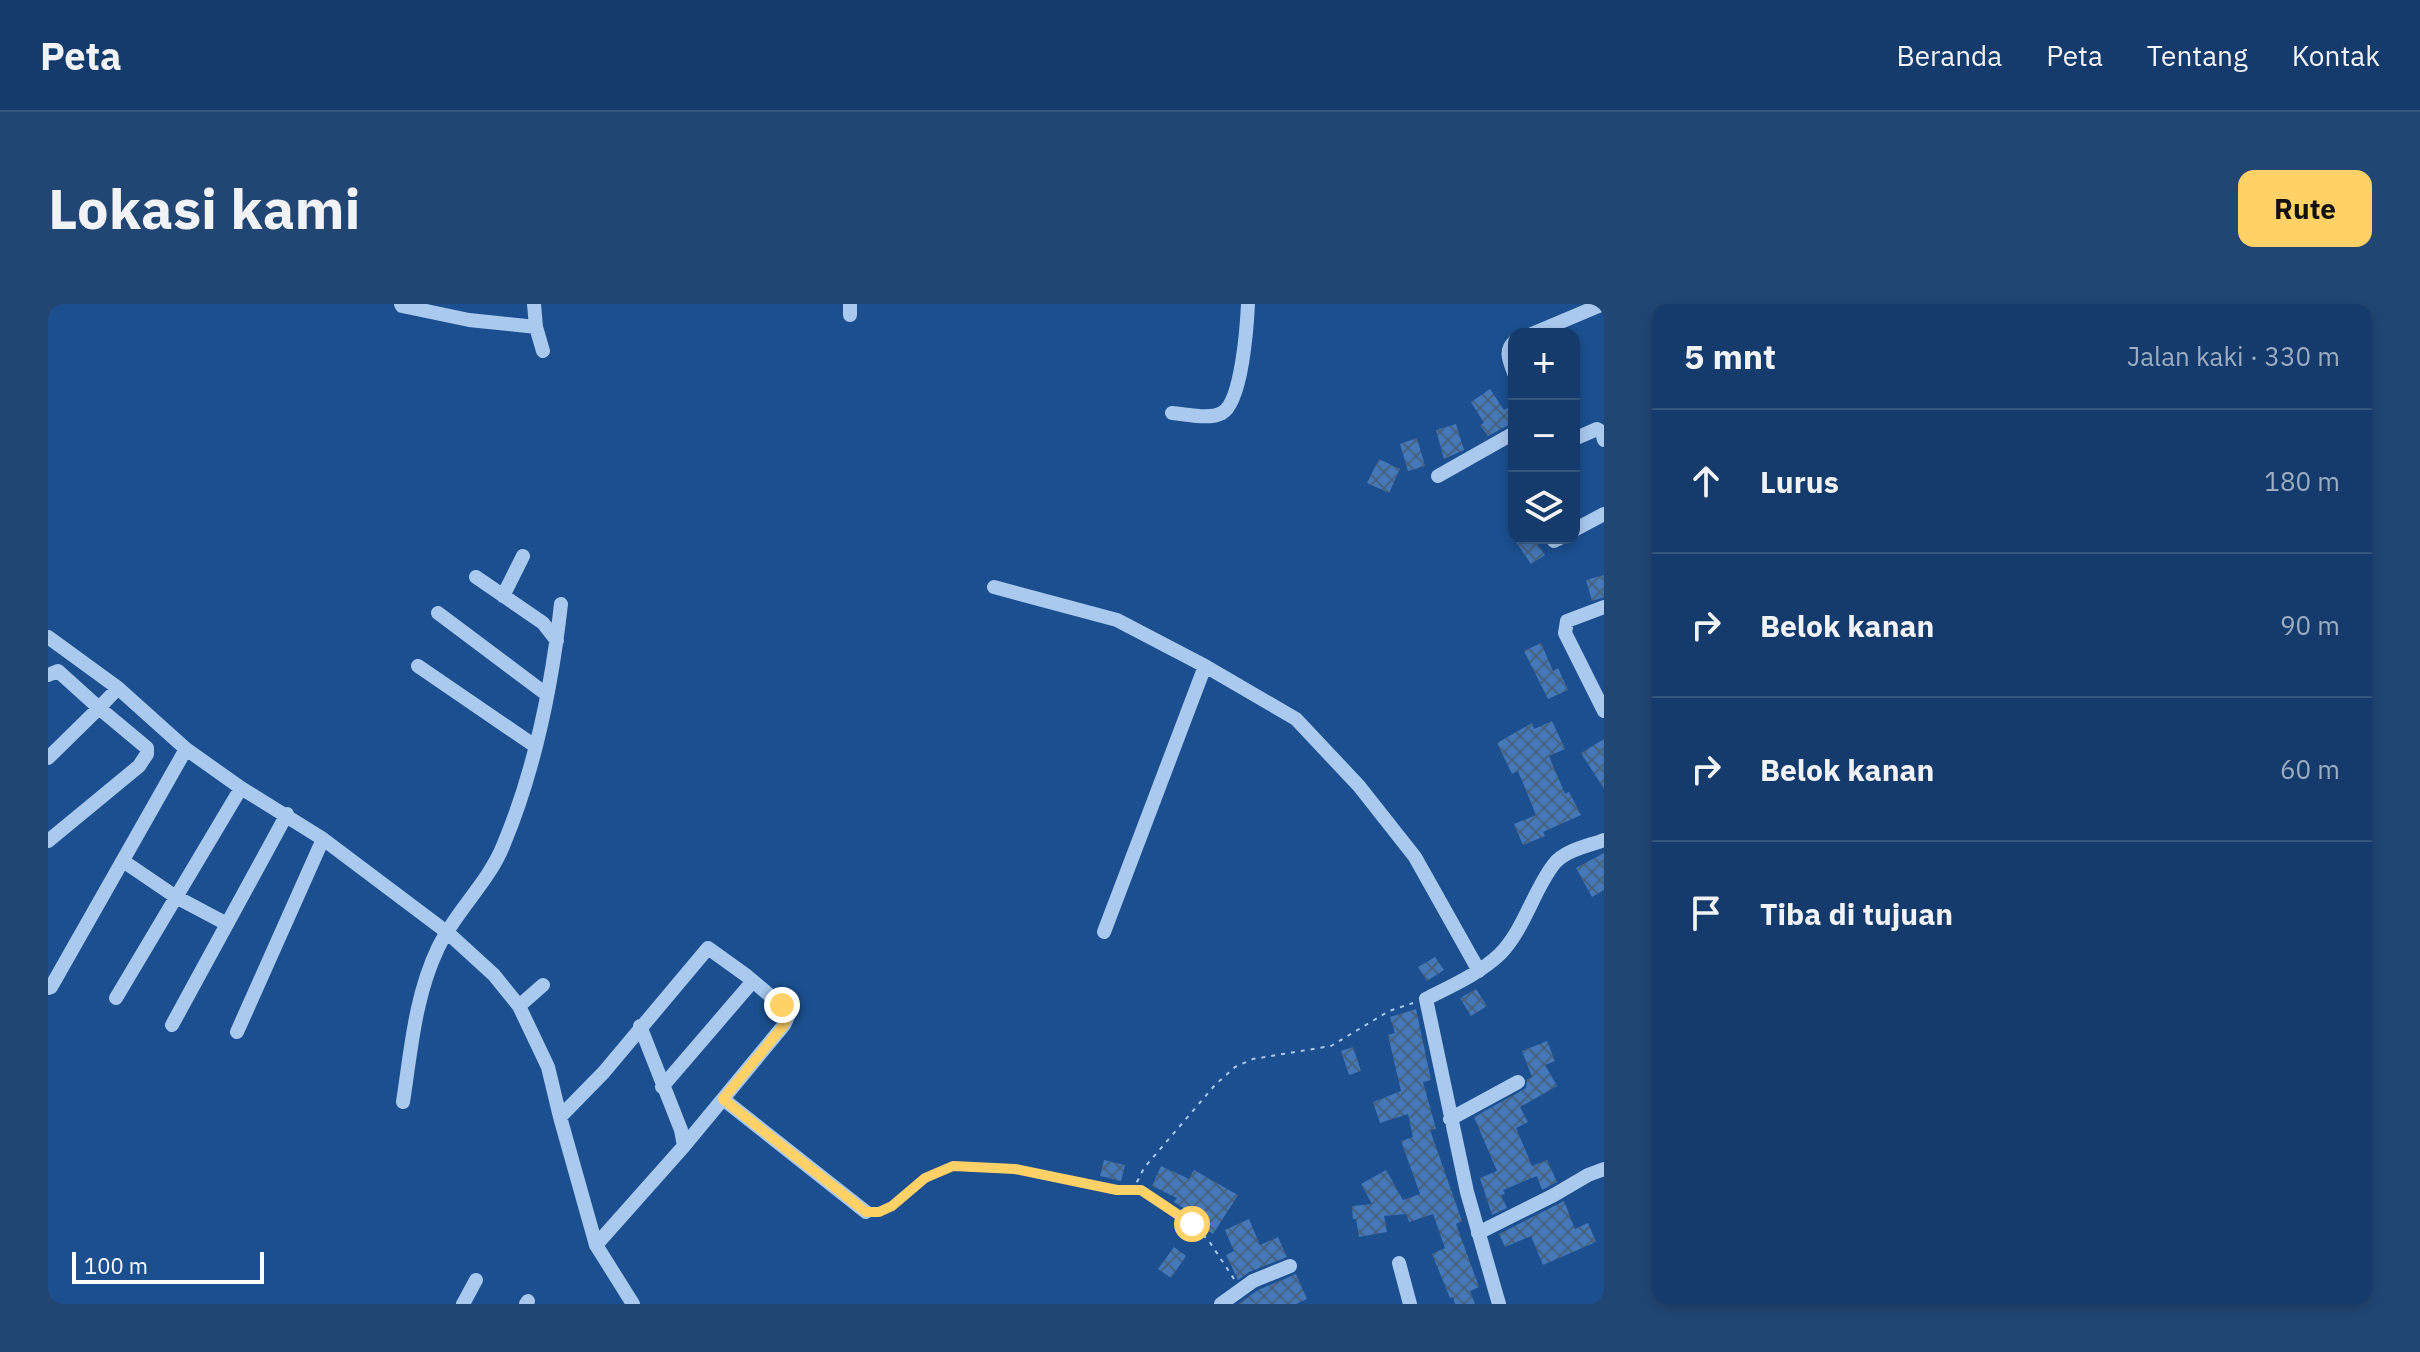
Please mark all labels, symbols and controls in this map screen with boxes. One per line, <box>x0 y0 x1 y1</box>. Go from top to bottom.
text: Peta <box>40 31 122 80</box>
text: Beranda <box>1896 37 2002 74</box>
text: Peta <box>2046 37 2103 74</box>
text: Tentang <box>2147 37 2248 74</box>
text: Kontak <box>2292 37 2380 74</box>
button: Rute <box>2238 170 2372 247</box>
text: Lokasi kami <box>48 172 361 244</box>
map controls <box>1508 328 1580 544</box>
button: + <box>1508 328 1580 400</box>
text: 5 mnt <box>1684 334 1776 378</box>
text: Jalan kaki · 330 m <box>2127 339 2340 373</box>
button: − <box>1508 400 1580 472</box>
icon: ahead <box>1684 459 1728 503</box>
text: Lurus <box>1760 462 1839 501</box>
text: 180 m <box>2264 464 2340 498</box>
button: layers <box>1508 472 1580 544</box>
icon: right <box>1684 603 1728 647</box>
text: Belok kanan <box>1760 606 1934 645</box>
text: 90 m <box>2280 608 2340 642</box>
icon: right <box>1684 747 1728 791</box>
text: Belok kanan <box>1760 750 1934 789</box>
text: 60 m <box>2280 752 2340 786</box>
icon: arrive <box>1684 891 1728 935</box>
text: Tiba di tujuan <box>1760 894 1953 933</box>
route end <box>764 987 800 1023</box>
route start <box>1174 1206 1210 1242</box>
scale bar <box>72 1248 264 1284</box>
text: 100 m <box>84 1251 148 1280</box>

